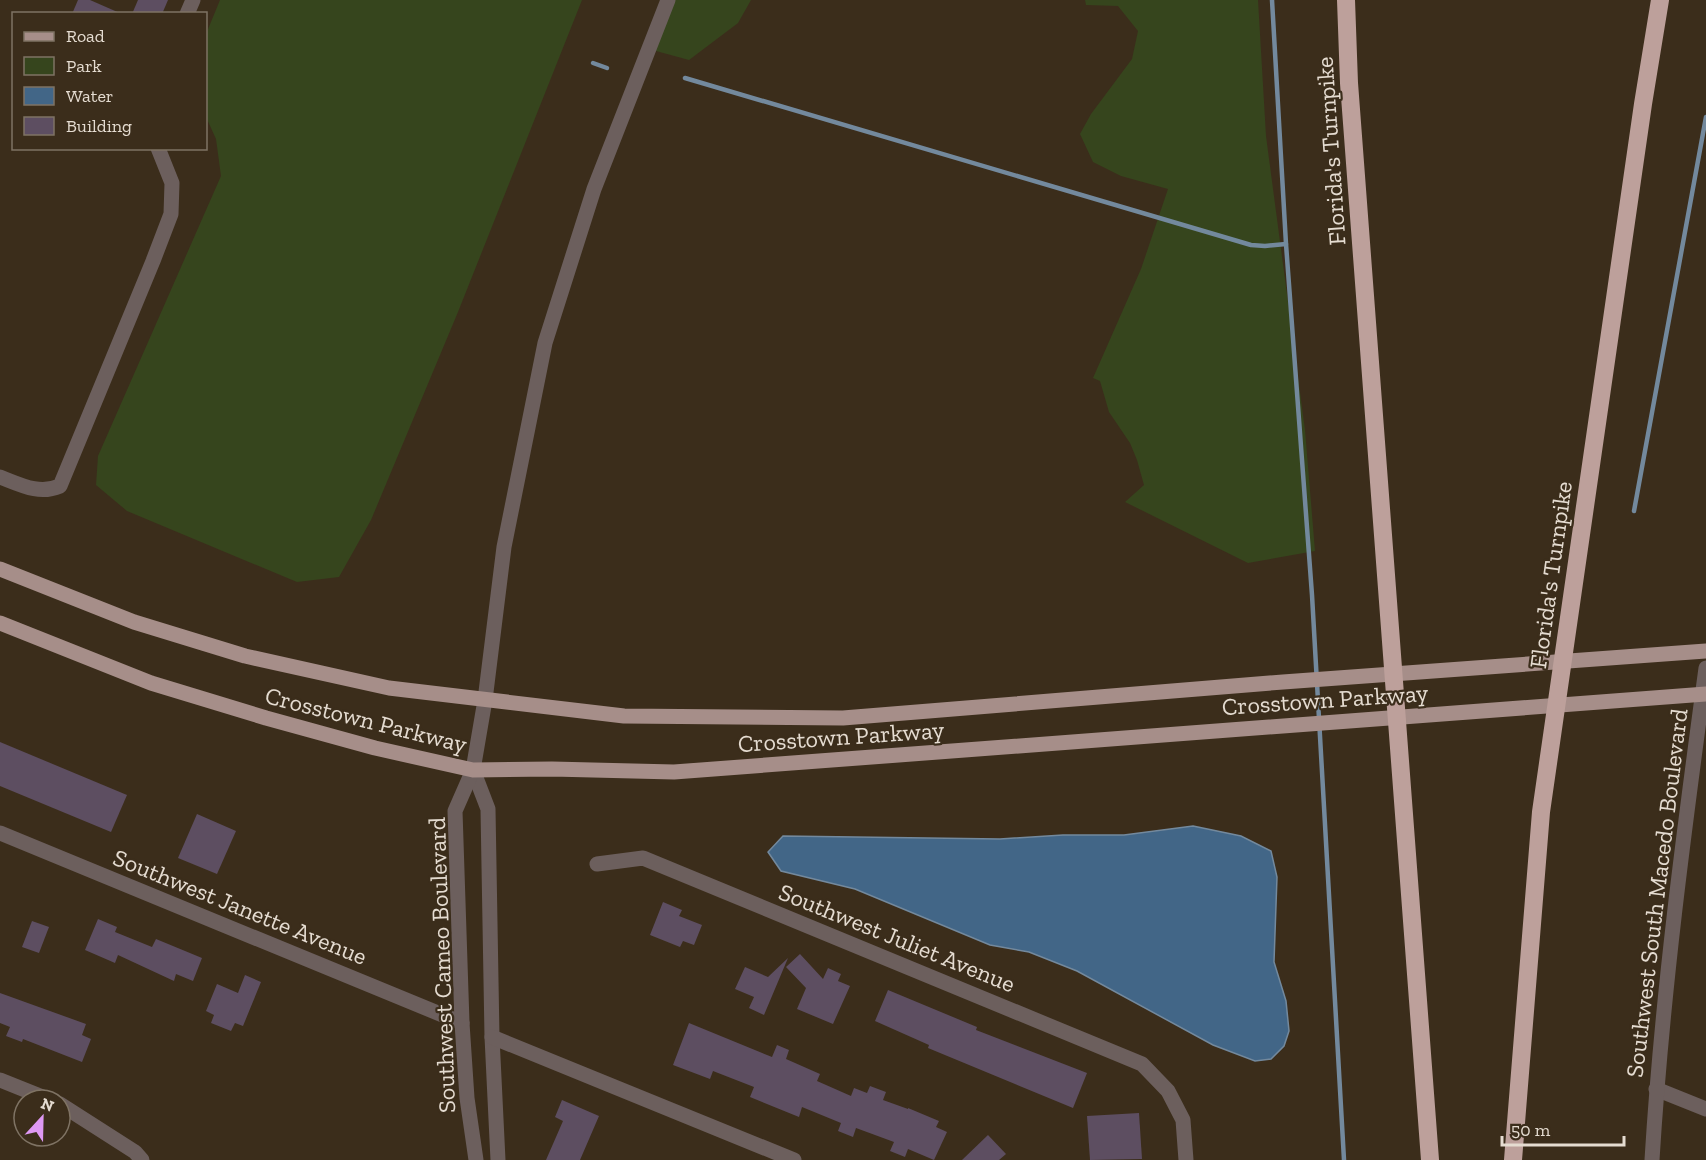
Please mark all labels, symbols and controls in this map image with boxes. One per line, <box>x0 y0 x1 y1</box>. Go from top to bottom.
legend <box>12 12 207 150</box>
text: Road <box>66 25 105 47</box>
text: Park <box>66 55 102 77</box>
street label: Florida's Turnpike <box>1309 56 1352 246</box>
text: Water <box>66 85 113 107</box>
text: Building <box>66 115 132 137</box>
street label: Florida's Turnpike <box>1523 479 1578 670</box>
street label: Crosstown Parkway <box>1221 678 1430 721</box>
street label: Crosstown Parkway <box>262 680 471 759</box>
street label: Southwest South Macedo Boulevard <box>1619 707 1694 1079</box>
street label: Crosstown Parkway <box>737 715 946 758</box>
street label: Southwest Cameo Boulevard <box>422 817 461 1114</box>
street label: Southwest Janette Avenue <box>109 842 371 971</box>
street label: Southwest Juliet Avenue <box>775 877 1020 998</box>
north arrow <box>12 1088 72 1148</box>
text: N <box>38 1093 57 1116</box>
scale bar <box>1502 1109 1624 1147</box>
text: 50 m <box>1511 1119 1551 1141</box>

